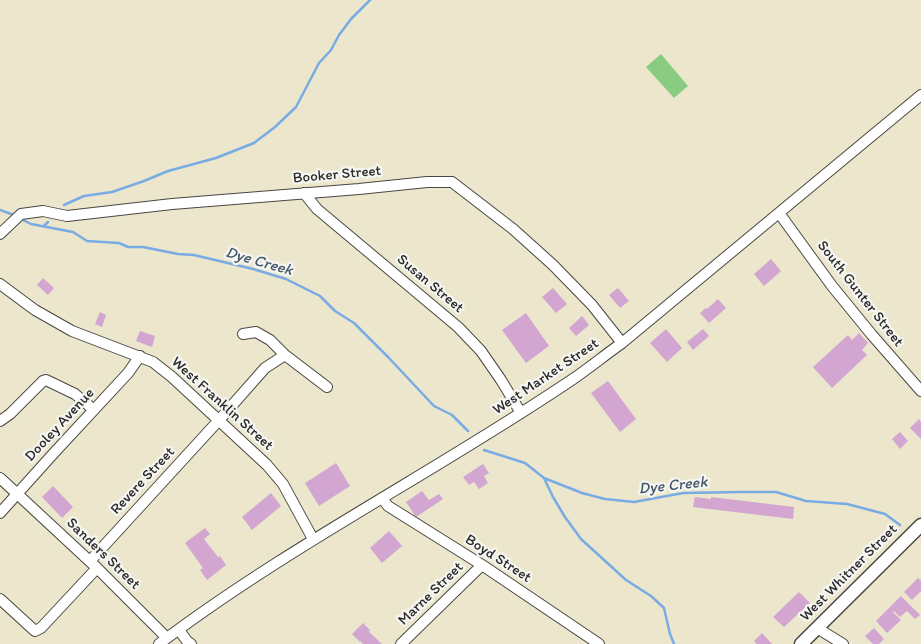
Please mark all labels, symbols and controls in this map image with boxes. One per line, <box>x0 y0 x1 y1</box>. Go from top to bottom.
street label: Booker Street <box>292 162 382 188</box>
street label: South Gunter Street <box>813 237 907 351</box>
water label: Dye Creek <box>223 243 295 281</box>
street label: Susan Street <box>393 251 467 317</box>
street label: West Market Street <box>490 335 602 419</box>
street label: West Franklin Street <box>167 353 277 455</box>
street label: Dooley Avenue <box>21 384 99 466</box>
street label: Revere Street <box>107 443 179 519</box>
water label: Dye Creek <box>638 473 708 499</box>
street label: Sanders Street <box>62 514 144 594</box>
street label: West Whitner Street <box>797 521 901 625</box>
street label: Boyd Street <box>461 531 535 587</box>
street label: Marne Street <box>395 558 467 630</box>

